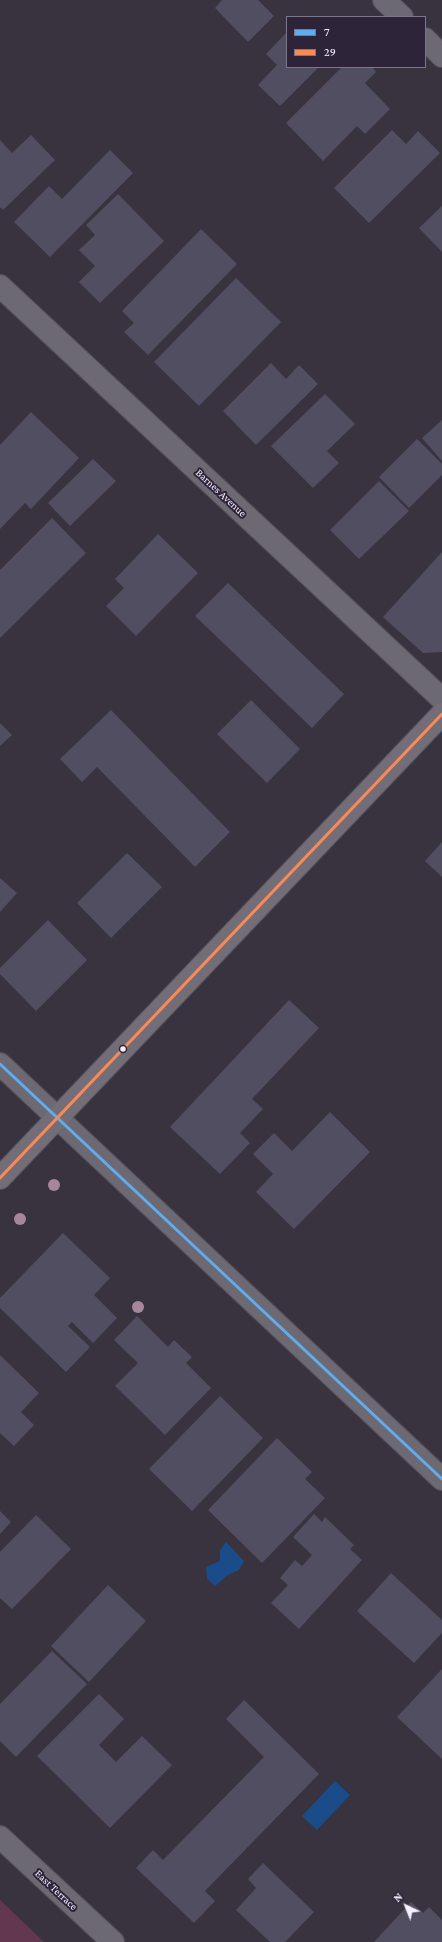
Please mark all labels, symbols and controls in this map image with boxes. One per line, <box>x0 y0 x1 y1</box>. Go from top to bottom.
legend <box>286 16 426 68</box>
text: 7 <box>324 25 330 39</box>
text: 29 <box>324 45 336 59</box>
street label: Barnes Avenue <box>193 466 249 520</box>
unlabelled marker <box>118 1044 128 1054</box>
street label: East Terrace <box>32 1867 80 1913</box>
north arrow <box>386 1886 426 1926</box>
text: N <box>391 1890 405 1904</box>

